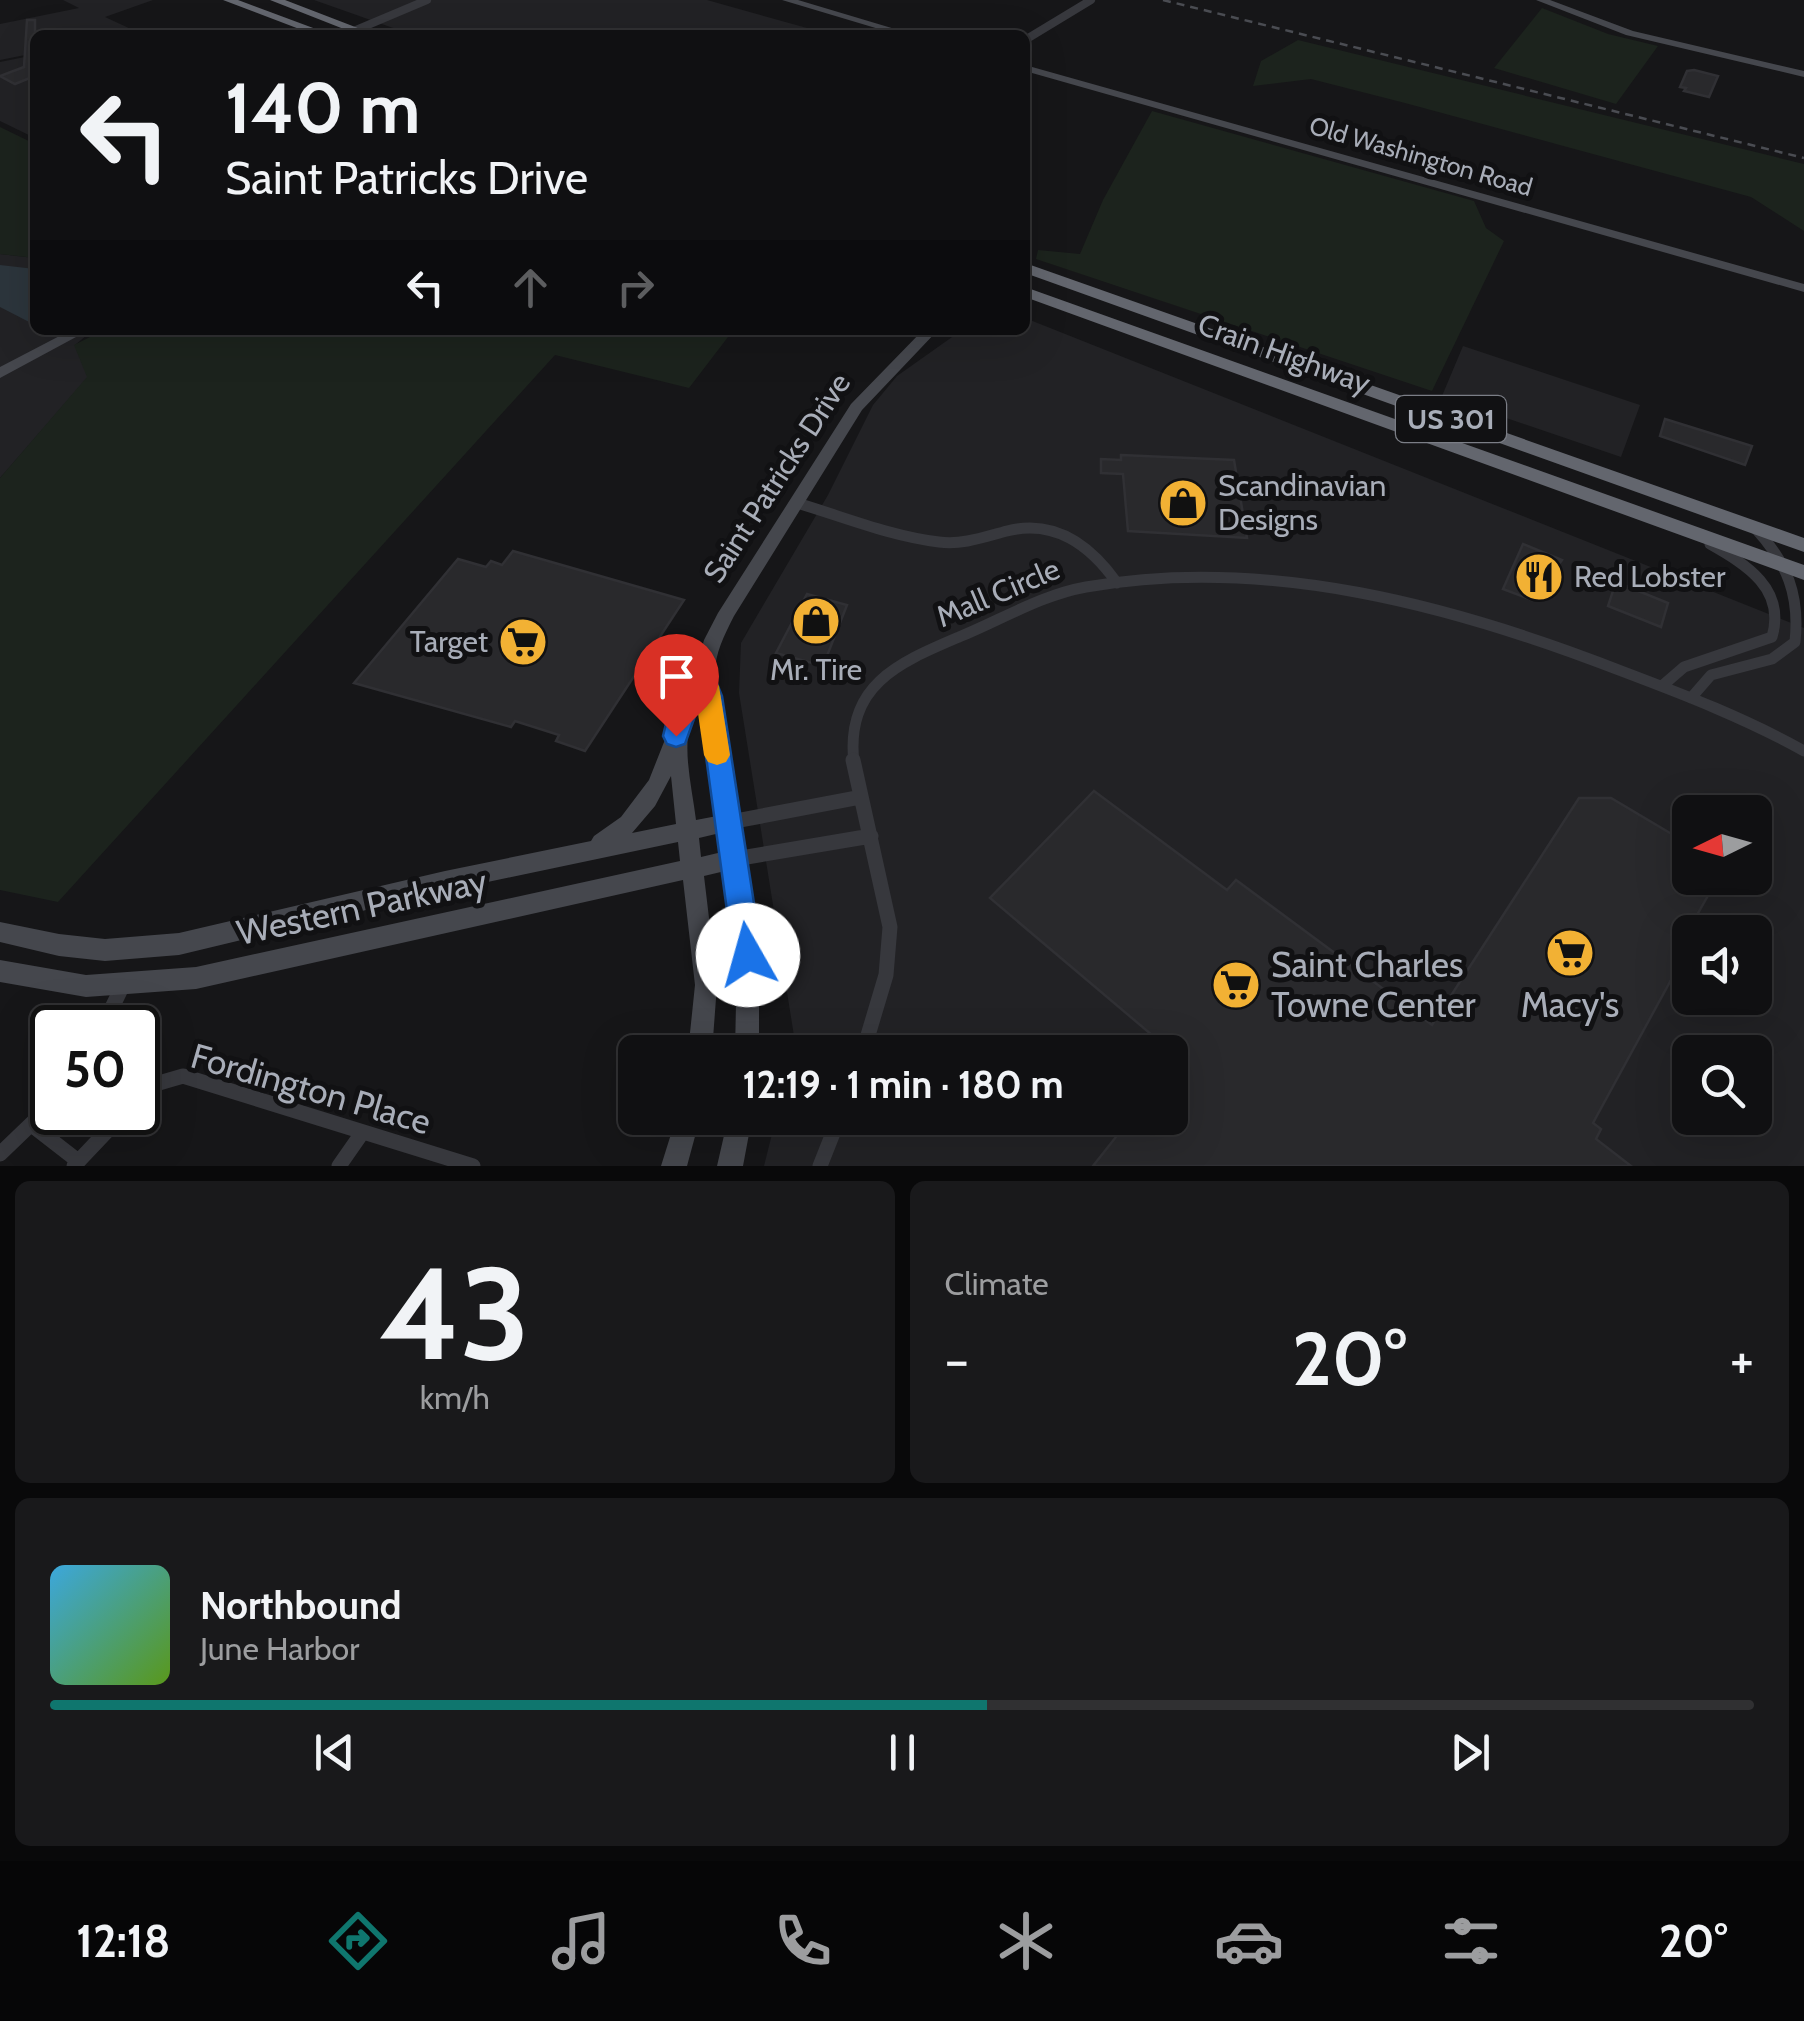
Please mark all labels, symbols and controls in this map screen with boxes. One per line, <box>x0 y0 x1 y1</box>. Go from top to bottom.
text: 140 m <box>225 65 420 151</box>
icon: left <box>60 70 190 200</box>
street label: Old Washington Road <box>1306 110 1536 202</box>
text: Saint Patricks Drive <box>225 151 588 205</box>
icon: left <box>398 260 453 315</box>
icon: ahead <box>503 260 558 315</box>
icon: right <box>608 260 663 315</box>
street label: Crain Highway <box>1193 305 1375 402</box>
street label: Saint Patricks Drive <box>695 366 858 589</box>
road number: US 301 <box>1396 396 1506 442</box>
place label: Scandinavian Designs <box>1218 467 1386 538</box>
shop icon: Scandinavian Designs <box>1157 477 1209 529</box>
street label: Mall Circle <box>931 550 1065 635</box>
restaurant icon: Red Lobster <box>1513 551 1565 603</box>
place label: Red Lobster <box>1574 558 1726 595</box>
shop icon: Mr. Tire <box>790 595 842 647</box>
supermarket icon: Target <box>497 616 549 668</box>
place label: Target <box>410 623 488 660</box>
pin <box>634 634 719 737</box>
icon: arrive <box>649 649 704 704</box>
place label: Mr. Tire <box>770 651 862 688</box>
north arrow <box>1672 795 1772 895</box>
map controls <box>1672 795 1772 1135</box>
street label: Western Parkway <box>233 859 491 954</box>
position arrow <box>696 903 800 1007</box>
button: sound <box>1672 915 1772 1015</box>
supermarket icon: Macy's <box>1544 927 1596 979</box>
place label: Saint Charles Towne Center <box>1271 943 1476 1026</box>
supermarket icon: Saint Charles Towne Center <box>1210 959 1262 1011</box>
place label: Macy's <box>1521 983 1619 1026</box>
speed limit sign: 50 <box>30 1005 160 1135</box>
street label: Fordington Place <box>186 1034 436 1143</box>
button: search <box>1672 1035 1772 1135</box>
text: 12:19 · 1 min · 180 m <box>743 1061 1063 1108</box>
text: 43 <box>379 1234 530 1392</box>
text: Climate <box>945 1264 1049 1303</box>
text: 20° <box>1292 1313 1406 1404</box>
text: − <box>945 1326 969 1393</box>
text: + <box>1730 1326 1754 1393</box>
text: km/h <box>420 1378 490 1417</box>
text: Northbound <box>200 1582 402 1629</box>
text: June Harbor <box>200 1629 359 1668</box>
icon: previous <box>307 1725 362 1780</box>
icon: pause <box>875 1725 930 1780</box>
icon: next <box>1443 1725 1498 1780</box>
icon: directions <box>323 1906 393 1976</box>
icon: music <box>546 1906 616 1976</box>
icon: phone <box>768 1906 838 1976</box>
icon: climate <box>991 1906 1061 1976</box>
icon: car <box>1214 1906 1284 1976</box>
icon: filters <box>1436 1906 1506 1976</box>
text: 12:18 <box>76 1914 171 1968</box>
text: 20° <box>1659 1914 1728 1968</box>

